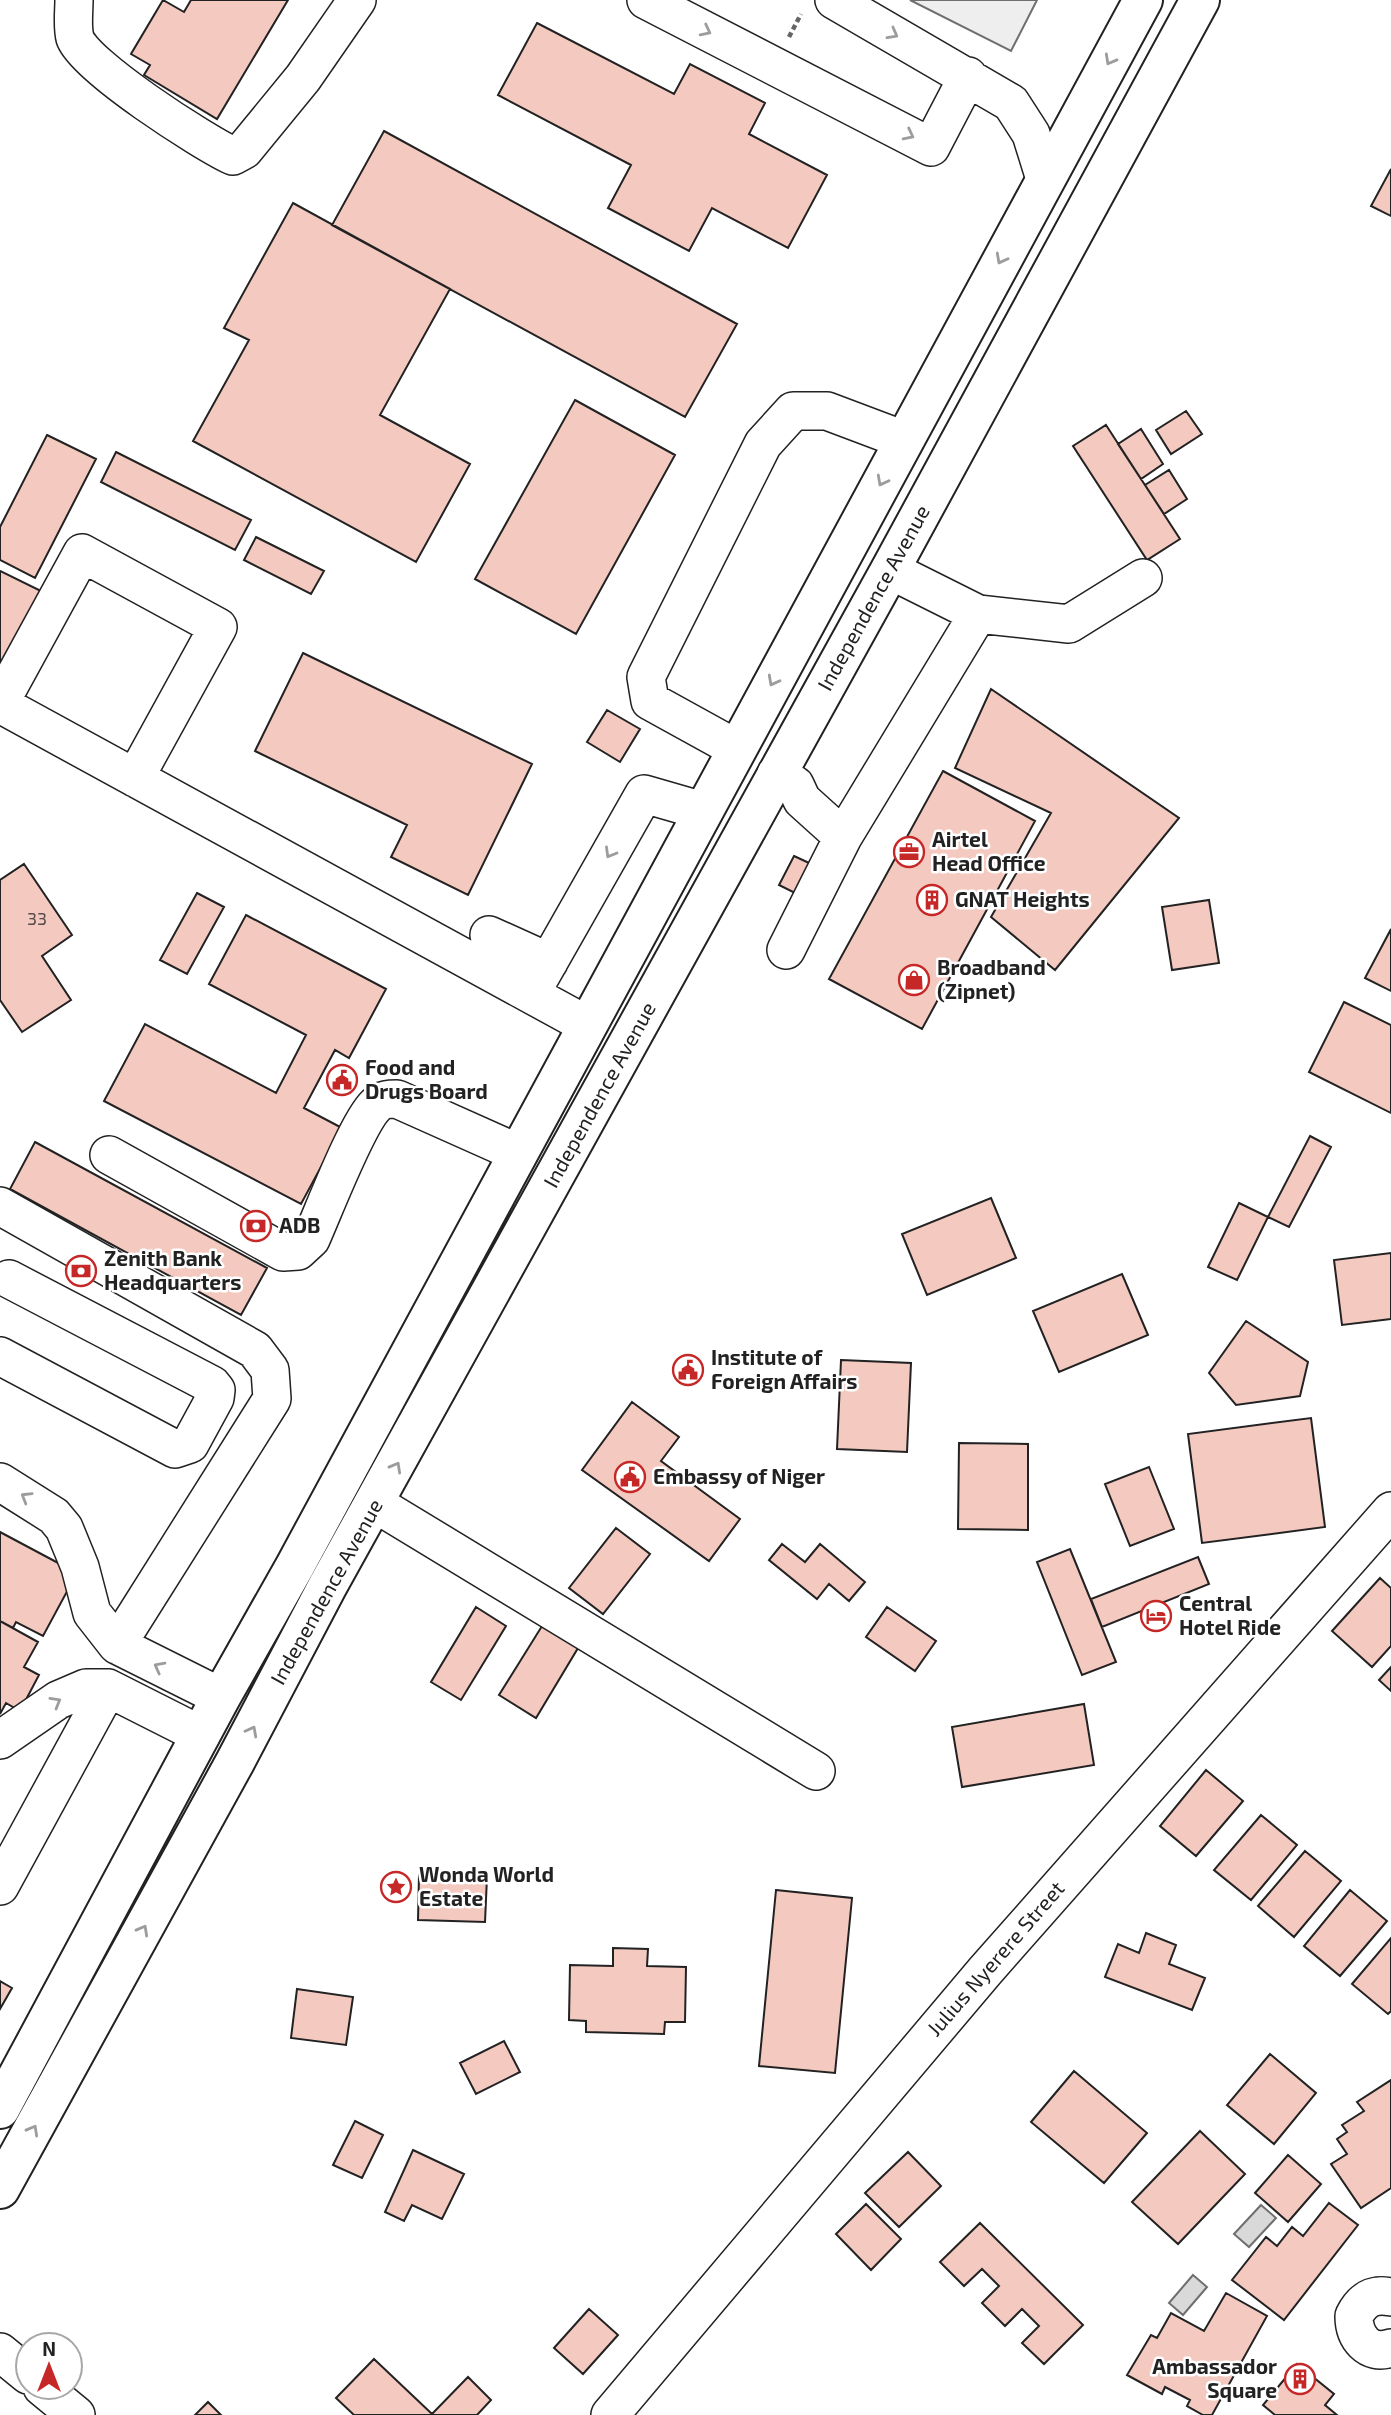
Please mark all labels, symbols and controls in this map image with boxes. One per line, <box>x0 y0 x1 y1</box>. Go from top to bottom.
one-way arrow <box>699 23 712 37</box>
one-way arrow <box>886 26 899 39</box>
one-way arrow <box>1105 52 1119 65</box>
one-way arrow <box>902 127 914 141</box>
one-way arrow <box>996 252 1009 265</box>
one-way arrow <box>876 474 890 486</box>
street label: Independence Avenue <box>811 500 934 694</box>
one-way arrow <box>768 674 781 686</box>
place label: Airtel Head Office <box>932 826 1046 875</box>
office icon: Airtel Head Office <box>892 835 926 869</box>
one-way arrow <box>605 846 618 858</box>
building icon: GNAT Heights <box>915 883 949 917</box>
place label: GNAT Heights <box>955 886 1090 911</box>
house number: 33 <box>27 907 47 929</box>
place label: Broadband (Zipnet) <box>937 954 1046 1003</box>
shop icon: Broadband (Zipnet) <box>897 963 931 997</box>
street label: Independence Avenue <box>537 997 660 1191</box>
place label: Food and Drugs Board <box>365 1054 488 1103</box>
public building icon: Food and Drugs Board <box>325 1063 359 1097</box>
bank icon: ADB <box>239 1209 273 1243</box>
place label: ADB <box>279 1212 321 1237</box>
place label: Zenith Bank Headquarters <box>104 1245 241 1294</box>
bank icon: Zenith Bank Headquarters <box>64 1254 98 1288</box>
place label: Institute of Foreign Affairs <box>711 1344 857 1393</box>
public building icon: Institute of Foreign Affairs <box>671 1353 705 1387</box>
public building icon: Embassy of Niger <box>613 1460 647 1494</box>
one-way arrow <box>388 1461 401 1474</box>
place label: Embassy of Niger <box>653 1463 825 1489</box>
one-way arrow <box>20 1492 33 1505</box>
street label: Independence Avenue <box>264 1494 387 1688</box>
place label: Central Hotel Ride <box>1179 1590 1281 1639</box>
hotel icon: Central Hotel Ride <box>1139 1599 1173 1633</box>
one-way arrow <box>154 1662 166 1675</box>
one-way arrow <box>49 1697 62 1710</box>
one-way arrow <box>243 1726 257 1738</box>
place label: Wonda World Estate <box>419 1861 554 1910</box>
place icon: Wonda World Estate <box>379 1870 413 1904</box>
street label: Julius Nyerere Street <box>921 1876 1069 2040</box>
one-way arrow <box>134 1925 148 1938</box>
one-way arrow <box>25 2124 38 2137</box>
north arrow <box>14 2331 84 2401</box>
text: N <box>42 2337 56 2360</box>
place label: Ambassador Square <box>1152 2353 1277 2402</box>
building icon: Ambassador Square <box>1283 2362 1317 2396</box>

